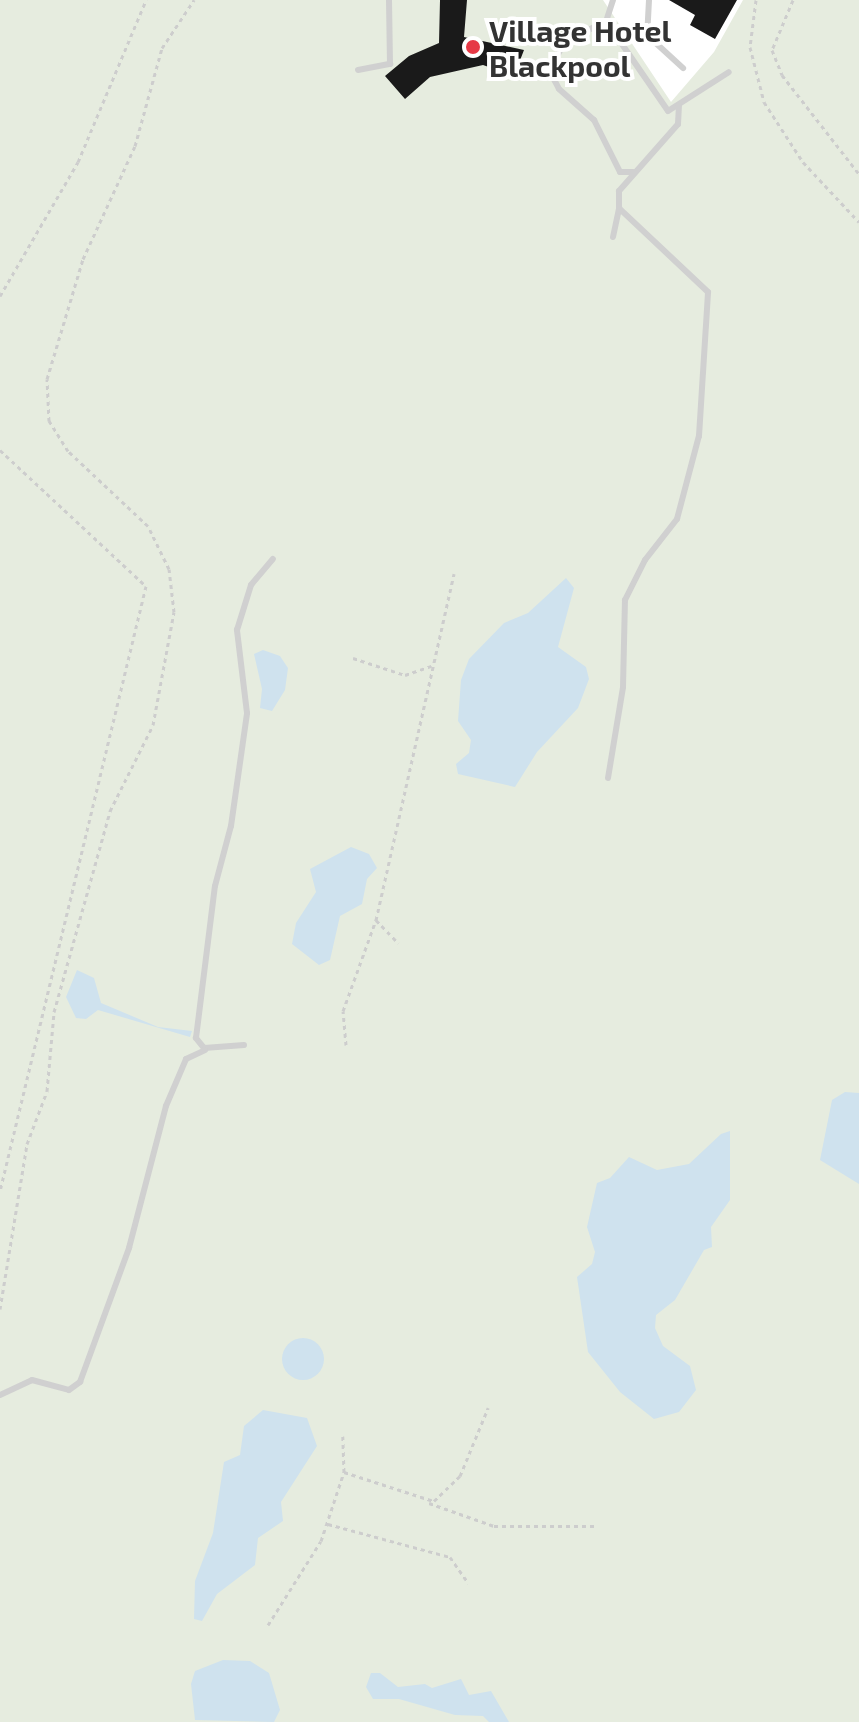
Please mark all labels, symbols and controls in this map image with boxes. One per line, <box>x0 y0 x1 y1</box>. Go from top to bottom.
place label: Village Hotel Blackpool <box>489 12 671 82</box>
marker: Village Hotel Blackpool <box>464 38 482 56</box>

